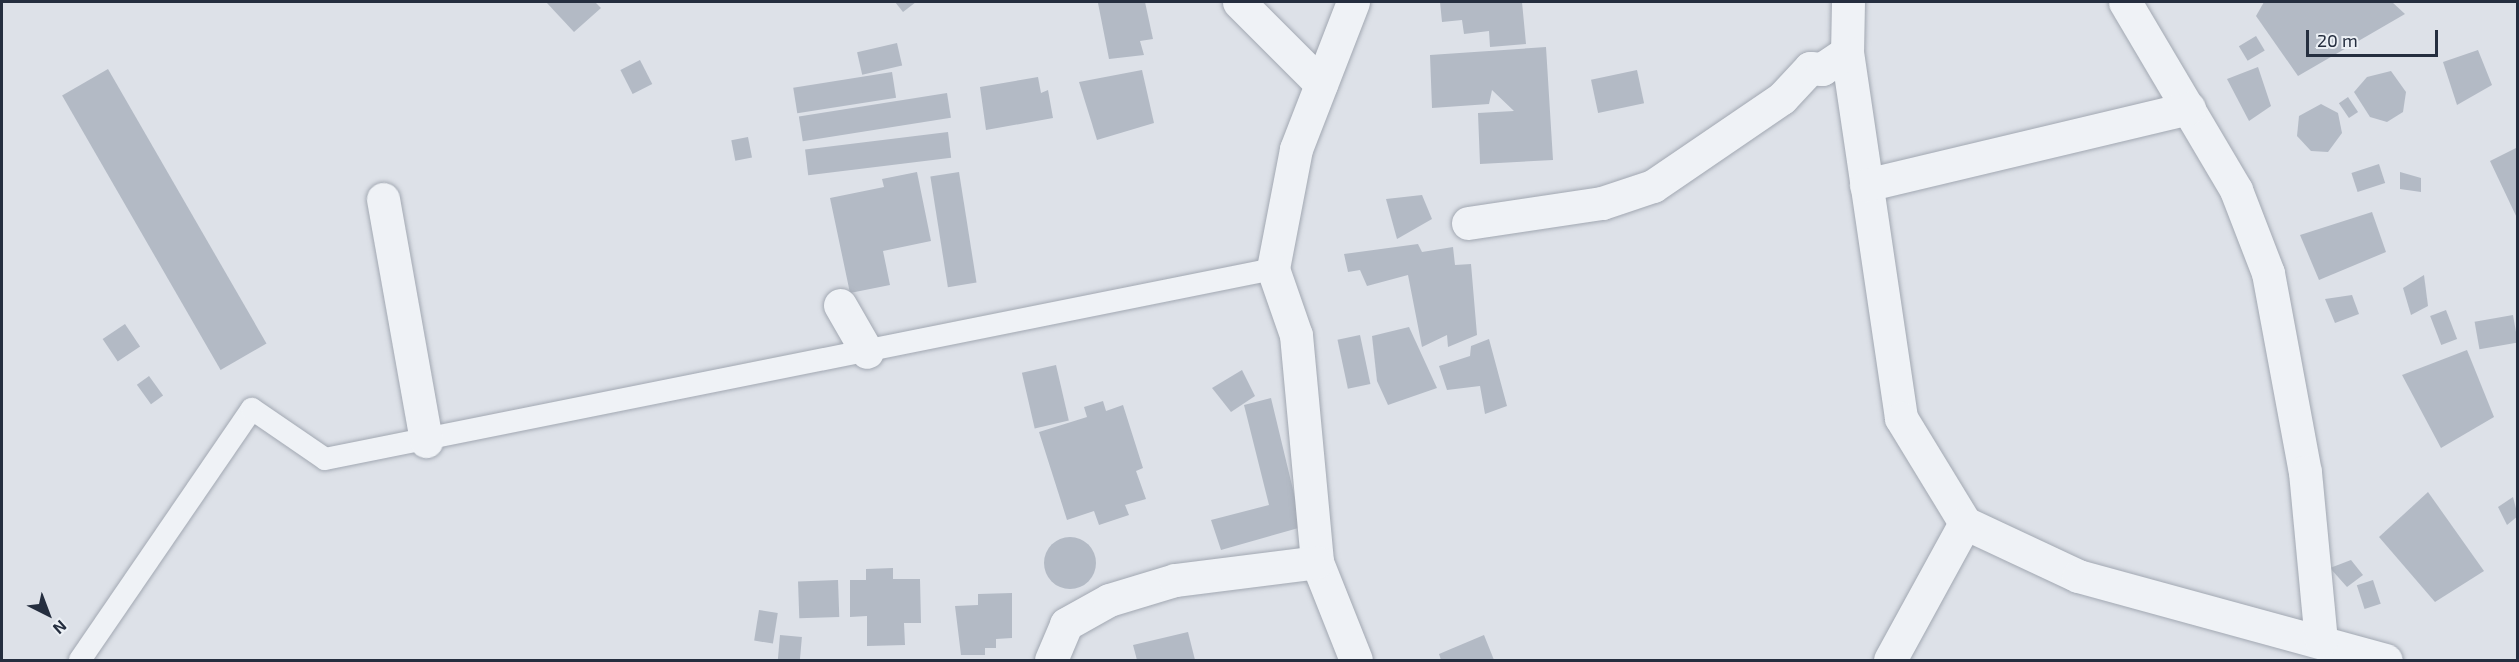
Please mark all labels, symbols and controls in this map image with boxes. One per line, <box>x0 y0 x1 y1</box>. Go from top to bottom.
scale bar <box>2309 18 2441 56</box>
text: 20 m <box>2317 29 2358 51</box>
north arrow <box>18 584 78 644</box>
text: N <box>50 617 71 639</box>

